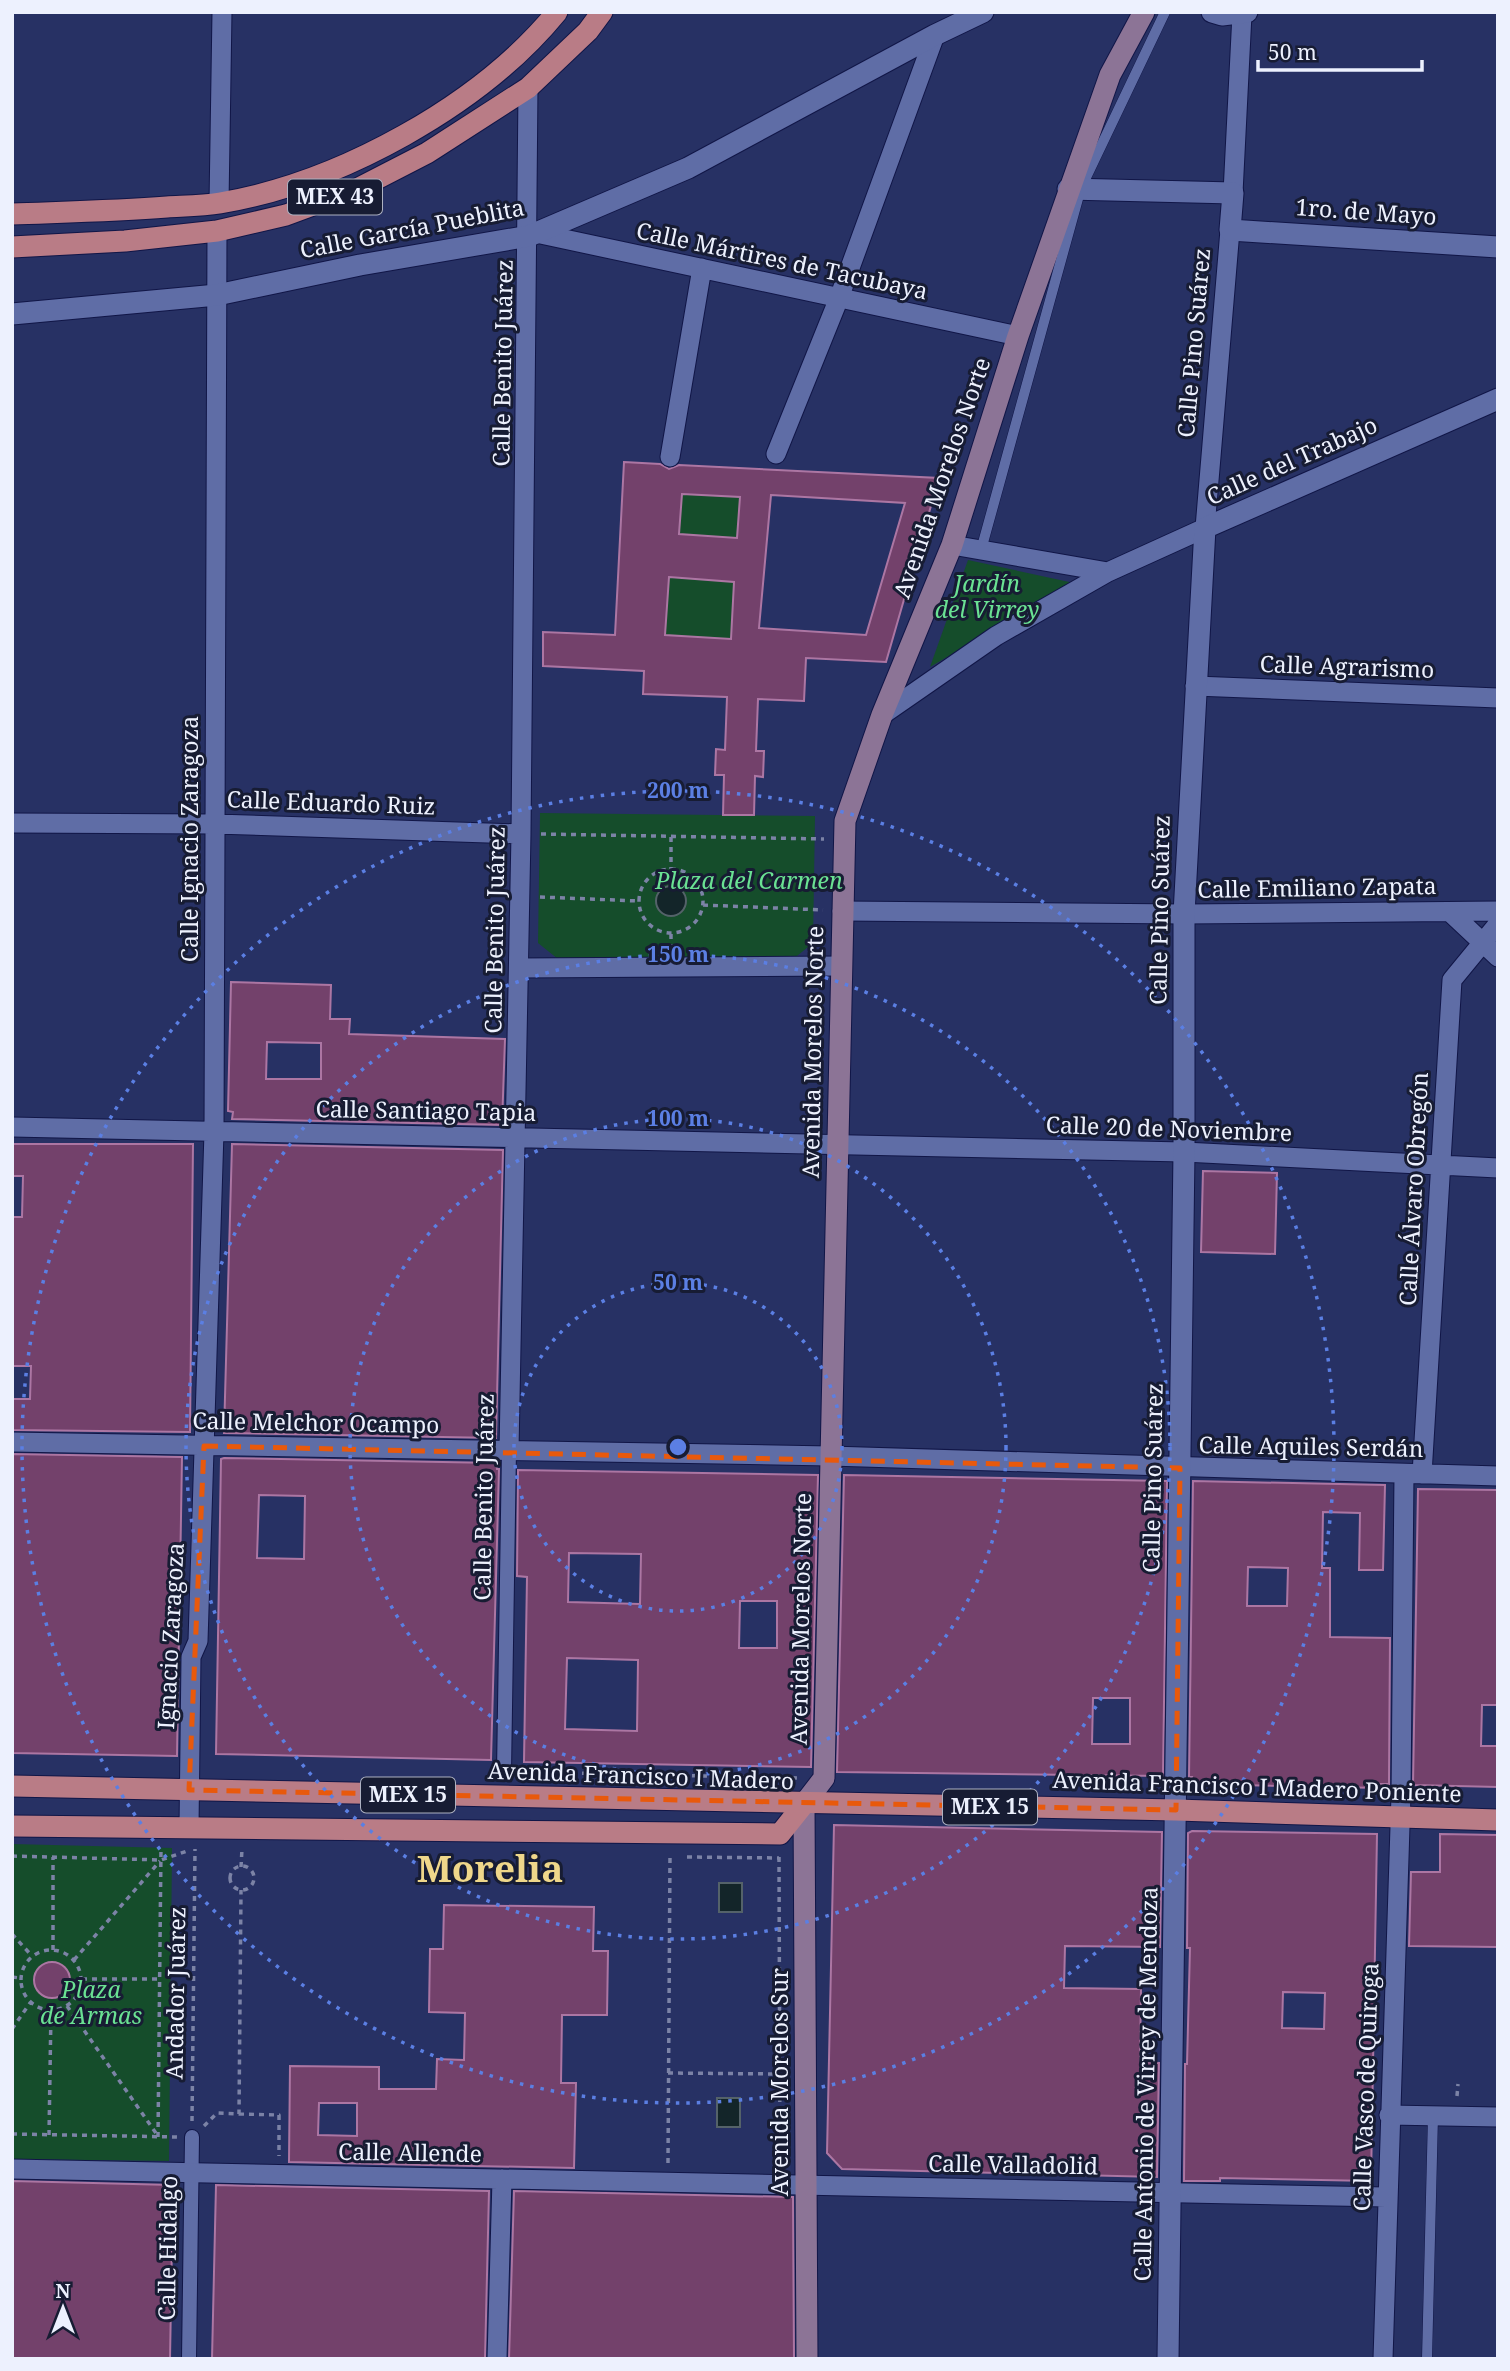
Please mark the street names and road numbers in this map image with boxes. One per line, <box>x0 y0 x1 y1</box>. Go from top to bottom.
road number: MEX 43 <box>288 180 382 214</box>
street label: 1ro. de Mayo <box>1294 190 1438 232</box>
street label: Calle García Pueblita <box>297 191 527 265</box>
street label: Calle Mártires de Tacubaya <box>634 213 931 307</box>
street label: Calle Pino Suárez <box>1169 247 1217 439</box>
street label: Calle Benito Juárez <box>484 259 520 467</box>
street label: Avenida Morelos Norte <box>885 353 997 602</box>
street label: Calle del Trabajo <box>1201 408 1382 512</box>
street label: Calle Agrarismo <box>1259 647 1435 685</box>
street label: Calle Ignacio Zaragoza <box>173 716 205 962</box>
street label: Calle Eduardo Ruiz <box>226 782 436 822</box>
street label: Calle Pino Suárez <box>1141 815 1177 1005</box>
street label: Calle Benito Juárez <box>476 826 512 1034</box>
street label: Calle Emiliano Zapata <box>1197 869 1437 905</box>
street label: Avenida Morelos Norte <box>794 925 830 1178</box>
street label: Calle Álvaro Obregón <box>1391 1071 1435 1307</box>
street label: Calle Santiago Tapia <box>315 1092 537 1128</box>
street label: Calle 20 de Noviembre <box>1045 1108 1293 1148</box>
street label: Calle Pino Suárez <box>1134 1383 1170 1573</box>
street label: Calle Benito Juárez <box>465 1393 501 1601</box>
street label: Calle Melchor Ocampo <box>192 1404 440 1440</box>
street label: Calle Aquiles Serdán <box>1198 1428 1424 1464</box>
street label: Avenida Morelos Norte <box>782 1492 818 1745</box>
street label: Ignacio Zaragoza <box>149 1542 191 1730</box>
street label: Avenida Francisco I Madero <box>487 1754 795 1796</box>
street label: Avenida Francisco I Madero Poniente <box>1052 1763 1462 1809</box>
road number: MEX 15 <box>361 1778 455 1812</box>
road number: MEX 15 <box>943 1790 1037 1825</box>
street label: Calle Antonio de Virrey de Mendoza <box>1126 1886 1164 2282</box>
street label: Andador Juárez <box>157 1906 193 2080</box>
street label: Calle Vasco de Quiroga <box>1345 1962 1385 2212</box>
street label: Avenida Morelos Sur <box>763 1968 795 2196</box>
street label: Calle Allende <box>338 2135 482 2169</box>
street label: Calle Valladolid <box>928 2147 1098 2181</box>
street label: Calle Hidalgo <box>150 2175 184 2321</box>

